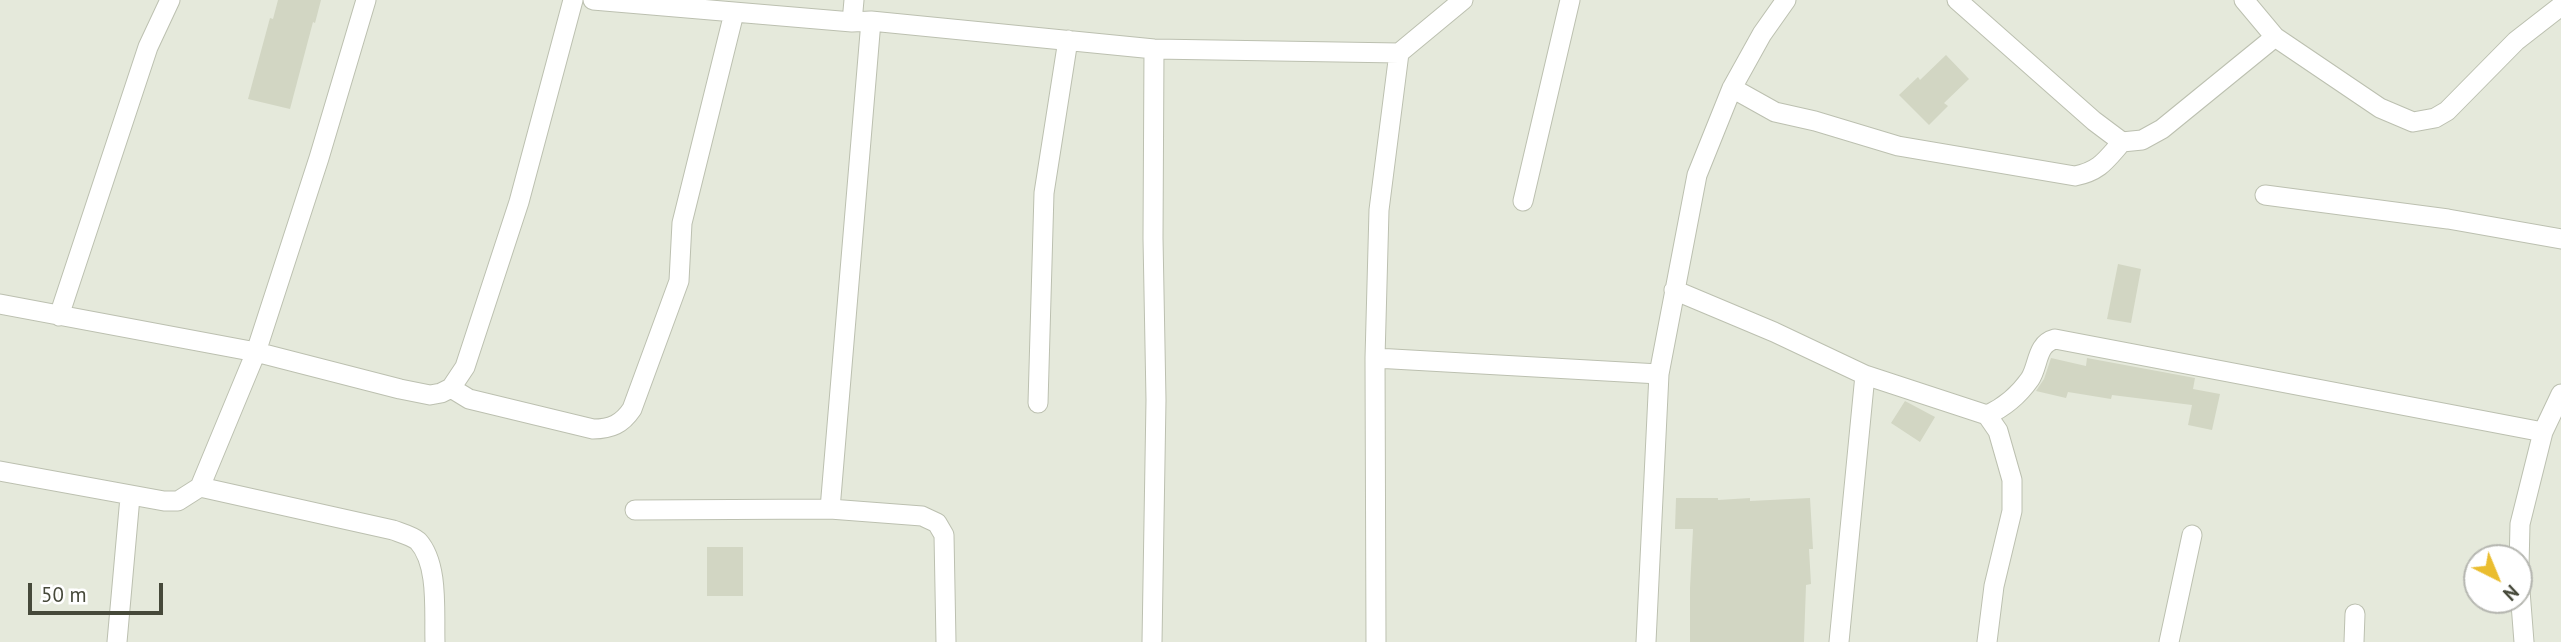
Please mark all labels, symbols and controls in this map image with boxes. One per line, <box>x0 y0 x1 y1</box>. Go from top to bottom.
north arrow <box>2463 544 2533 614</box>
scale bar <box>32 568 166 612</box>
text: N <box>2498 580 2524 606</box>
text: 50 m <box>41 581 87 608</box>

